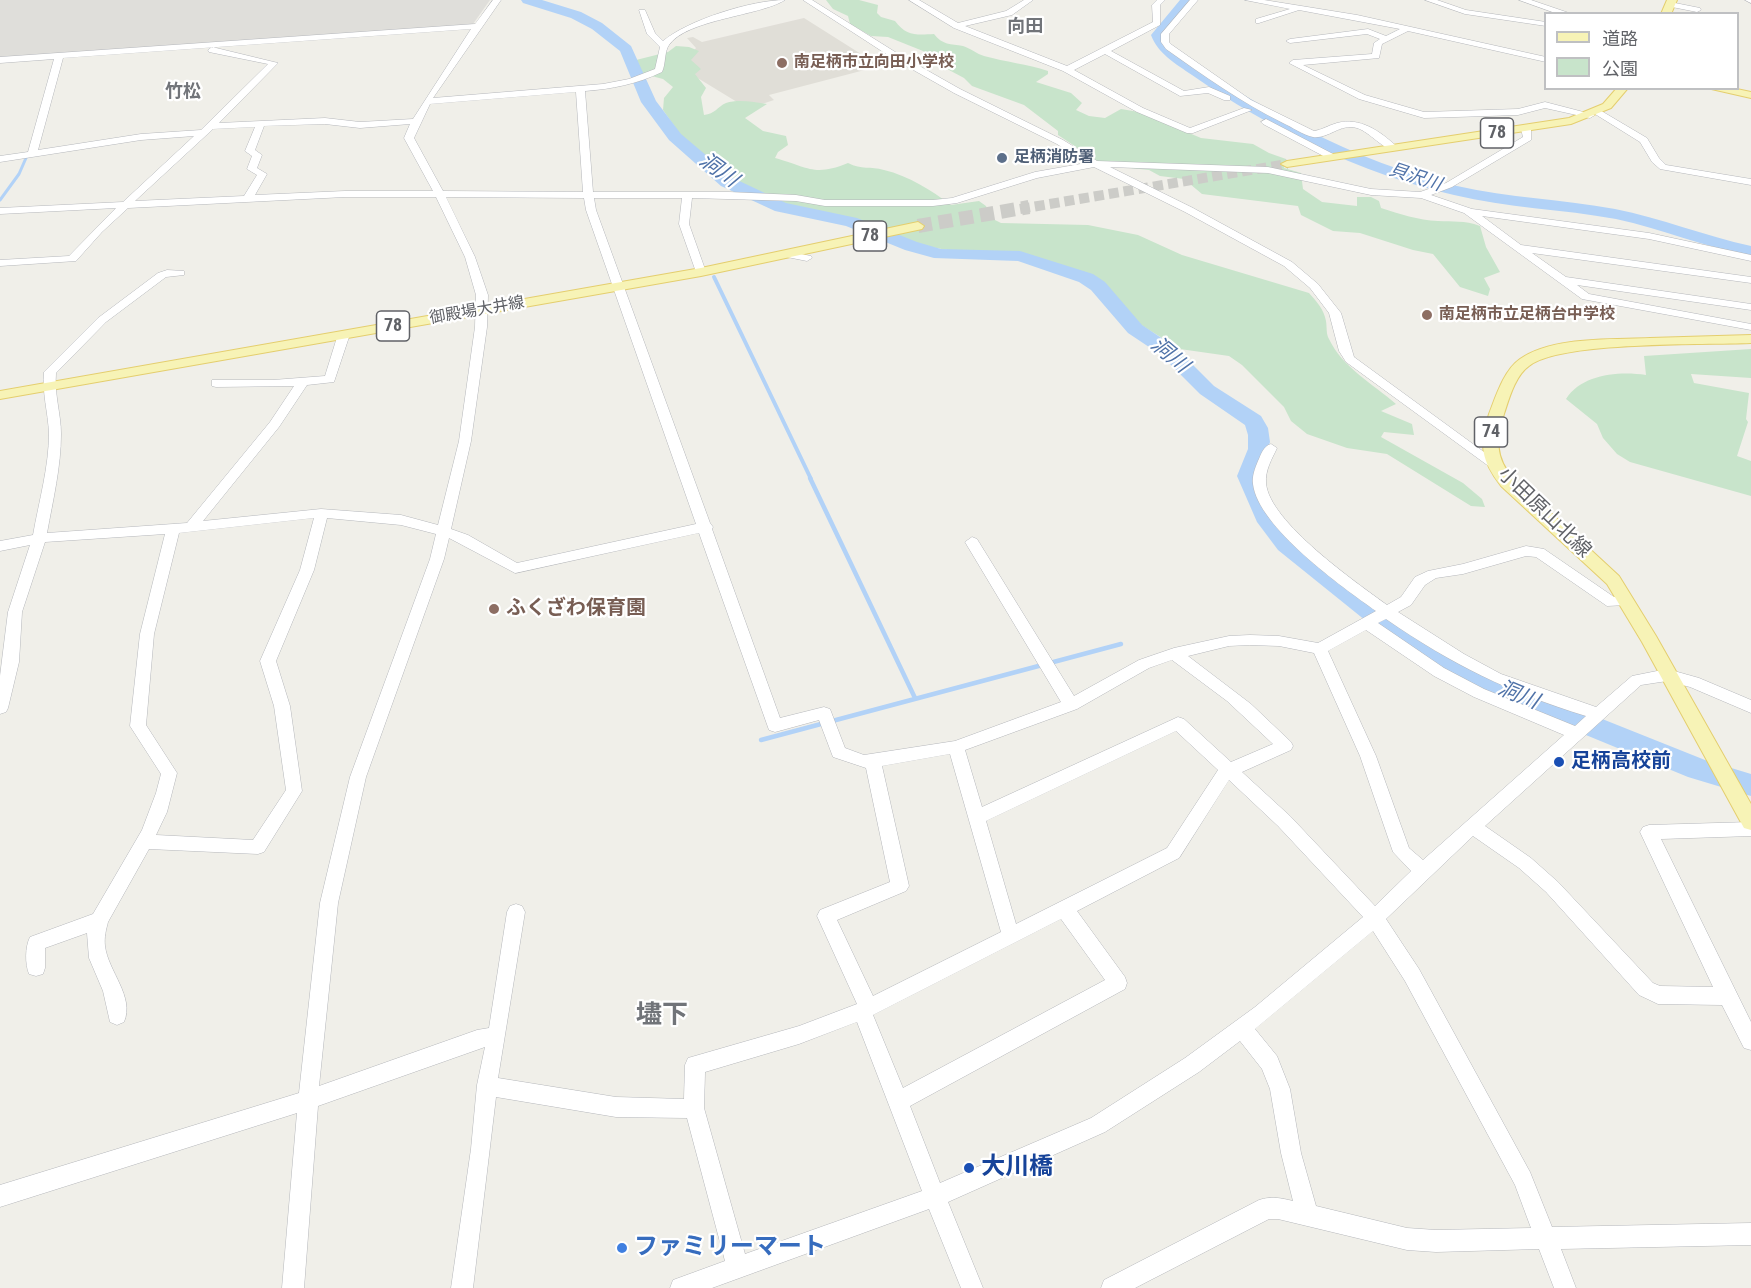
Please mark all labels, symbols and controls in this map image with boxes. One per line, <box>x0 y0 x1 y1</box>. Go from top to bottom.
legend <box>1544 12 1739 90</box>
district label: 向田 <box>1007 16 1043 38</box>
text: 道路 <box>1602 28 1638 49</box>
place label: 南足柄市立向田小学校 <box>794 53 954 73</box>
marker: 南足柄市立向田小学校 <box>775 56 789 70</box>
text: 公園 <box>1602 58 1638 79</box>
district label: 竹松 <box>165 81 201 103</box>
road number: 78 <box>1480 118 1514 148</box>
water label: 洞川 <box>694 148 742 194</box>
place label: 足柄消防署 <box>1014 148 1094 168</box>
marker: 足柄消防署 <box>995 151 1009 165</box>
water label: 貝沢川 <box>1386 159 1444 197</box>
road number: 78 <box>854 221 886 251</box>
street label: 御殿場大井線 <box>428 293 526 329</box>
place label: 南足柄市立足柄台中学校 <box>1439 305 1615 325</box>
marker: 南足柄市立足柄台中学校 <box>1420 308 1434 322</box>
road number: 78 <box>376 311 410 341</box>
water label: 洞川 <box>1145 333 1193 379</box>
road number: 74 <box>1474 417 1508 447</box>
street label: 小田原山北線 <box>1493 463 1595 563</box>
place label: ふくざわ保育園 <box>506 597 646 621</box>
marker: ふくざわ保育園 <box>487 602 501 616</box>
water label: 洞川 <box>1494 676 1542 716</box>
place label: 足柄高校前 <box>1571 750 1671 774</box>
marker: 足柄高校前 <box>1552 755 1566 769</box>
district label: 壗下 <box>636 1000 688 1032</box>
place label: 大川橋 <box>981 1154 1053 1182</box>
marker: 大川橋 <box>962 1161 976 1175</box>
place label: ファミリーマート <box>634 1234 826 1262</box>
marker: ファミリーマート <box>615 1241 629 1255</box>

